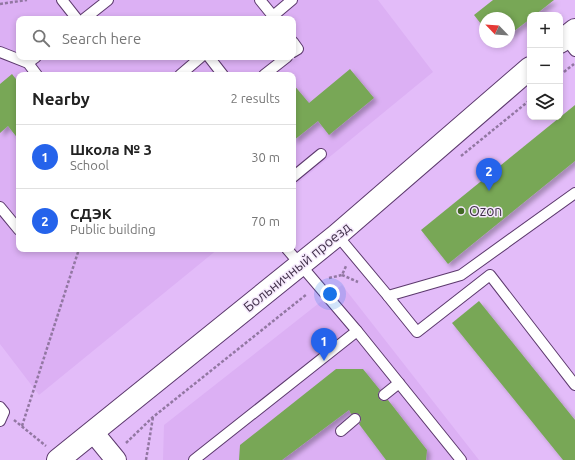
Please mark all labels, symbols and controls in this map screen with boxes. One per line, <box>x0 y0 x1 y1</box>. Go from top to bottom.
north arrow <box>479 12 515 48</box>
map controls <box>527 12 563 120</box>
button: + <box>527 12 563 48</box>
search box <box>16 16 296 60</box>
icon: search <box>30 27 52 49</box>
text: Search here <box>62 30 141 47</box>
button: − <box>527 48 563 84</box>
button: layers <box>527 84 563 120</box>
text: Nearby <box>32 89 90 108</box>
text: 2 results <box>230 91 280 105</box>
text: Школа № 3 <box>70 141 152 158</box>
text: 1 <box>41 150 49 164</box>
text: 30 m <box>251 150 280 164</box>
text: School <box>70 158 109 172</box>
pin: 2 <box>476 158 502 191</box>
place label: Ozon <box>469 203 502 219</box>
text: СДЭК <box>70 205 112 222</box>
marker: Ozon <box>456 206 466 216</box>
text: 2 <box>41 214 49 228</box>
text: 70 m <box>251 214 280 228</box>
street label: Больничный проезд <box>240 219 354 315</box>
text: Public building <box>70 222 156 236</box>
your location <box>320 284 340 304</box>
pin: 1 <box>311 328 337 361</box>

